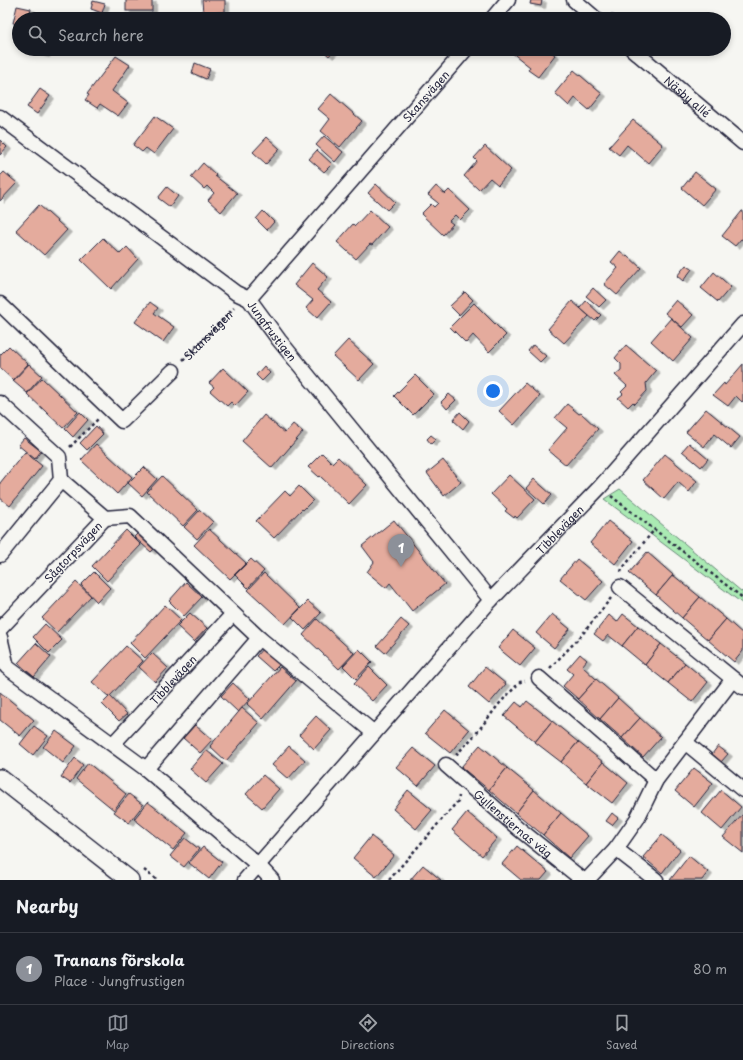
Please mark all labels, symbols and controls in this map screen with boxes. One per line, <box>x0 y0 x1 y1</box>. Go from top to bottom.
search box <box>12 12 731 56</box>
icon: search <box>26 23 48 45</box>
text: Search here <box>58 23 144 46</box>
street label: Skansvägen <box>398 66 453 126</box>
street label: Näsby allé <box>661 72 715 121</box>
street label: Jungfrustigen <box>244 296 301 365</box>
street label: Skansvägen <box>179 306 236 364</box>
your location <box>483 381 503 401</box>
street label: Tibblevägen <box>531 501 587 558</box>
street label: Sågtorpsvägen <box>40 517 106 587</box>
pin: 1 <box>388 534 414 567</box>
street label: Tibblevägen <box>145 651 200 708</box>
street label: Gyllenstiernas väg <box>471 785 556 861</box>
text: Nearby <box>16 893 78 919</box>
text: Tranans förskola <box>54 948 185 971</box>
text: 1 <box>26 959 32 978</box>
text: 80 m <box>693 959 727 978</box>
text: Place · Jungfrustigen <box>54 971 185 990</box>
tab: Map <box>106 1012 129 1053</box>
tab: Directions <box>341 1012 394 1053</box>
tab: Saved <box>606 1012 637 1053</box>

